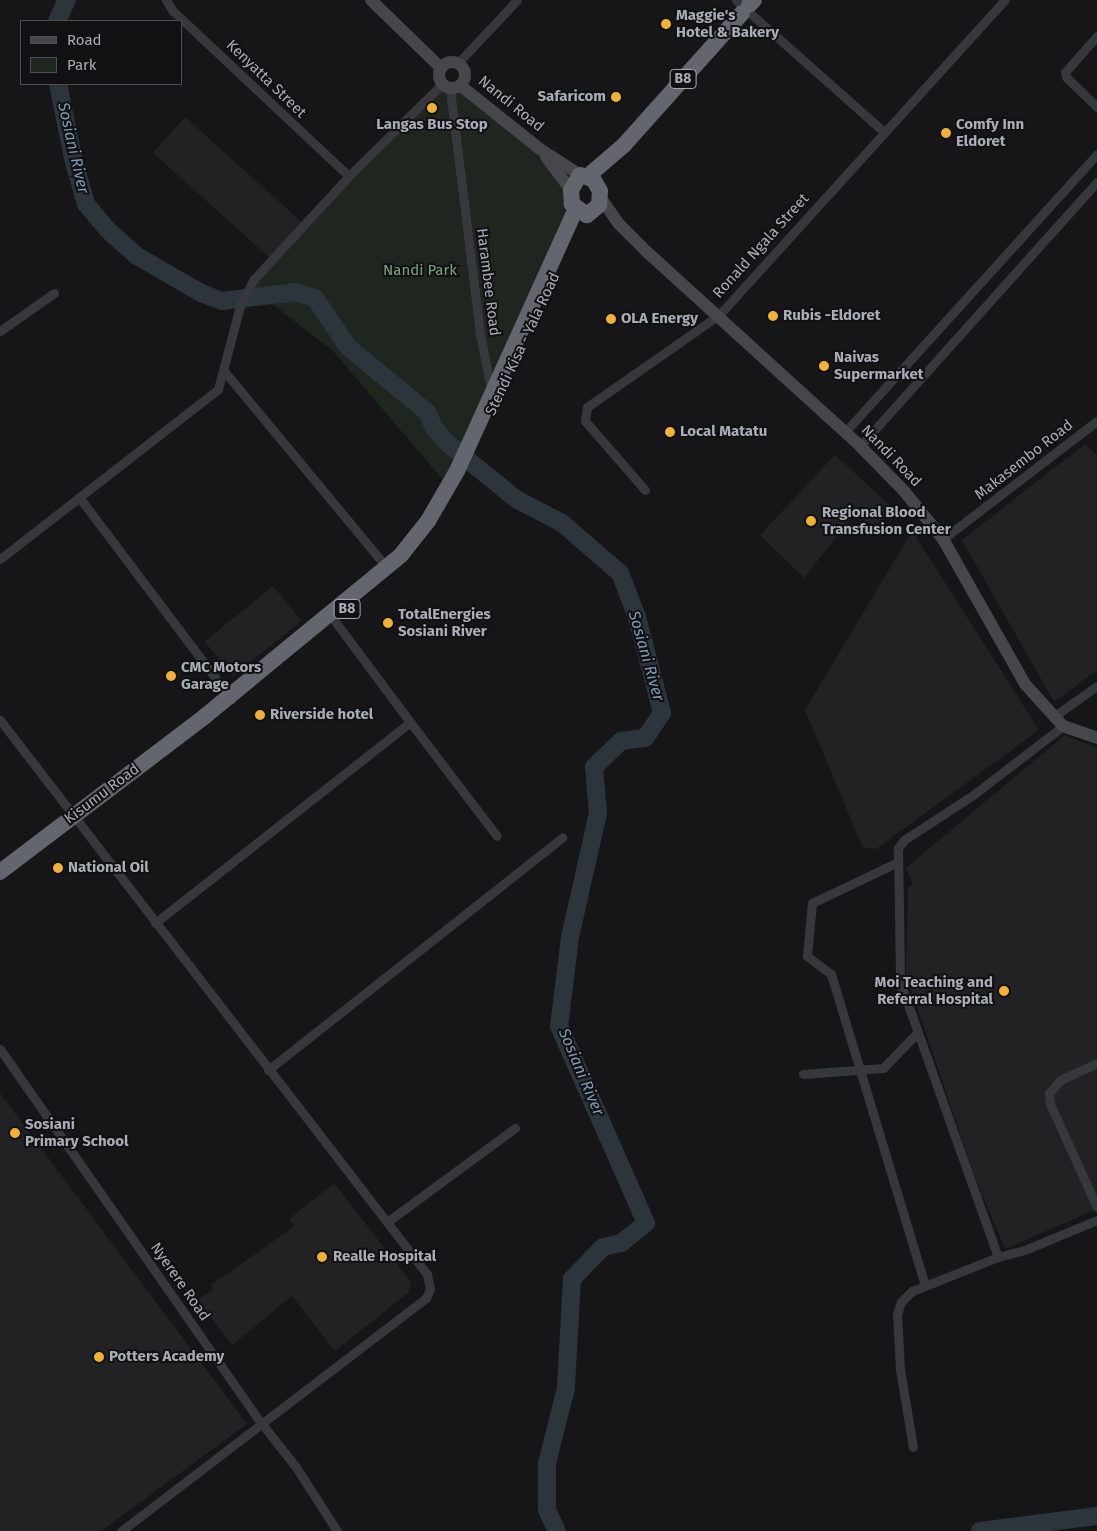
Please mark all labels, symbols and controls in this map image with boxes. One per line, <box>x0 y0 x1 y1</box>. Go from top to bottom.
place label: Maggie's Hotel & Bakery <box>676 6 779 41</box>
marker: Maggie's Hotel & Bakery <box>660 18 672 30</box>
legend <box>20 20 182 85</box>
text: Road <box>67 31 102 49</box>
street label: Kenyatta Street <box>222 36 310 122</box>
text: Park <box>67 56 97 74</box>
road number: B8 <box>669 68 697 90</box>
street label: Nandi Road <box>475 72 547 136</box>
place label: Safaricom <box>537 88 606 106</box>
marker: Safaricom <box>610 91 622 103</box>
water label: Sosiani River <box>53 101 93 195</box>
marker: Langas Bus Stop <box>426 102 438 114</box>
place label: Comfy Inn Eldoret <box>956 115 1024 150</box>
place label: Langas Bus Stop <box>376 116 488 134</box>
marker: Comfy Inn Eldoret <box>940 127 952 139</box>
street label: Ronald Ngala Street <box>709 190 813 302</box>
street label: Harambee Road <box>472 227 504 337</box>
park label: Nandi Park <box>383 262 457 280</box>
street label: Stendi Kisa - Yala Road <box>482 270 564 418</box>
place label: Rubis -Eldoret <box>783 307 880 325</box>
place label: OLA Energy <box>621 310 698 328</box>
marker: Rubis -Eldoret <box>767 310 779 322</box>
marker: OLA Energy <box>605 313 617 325</box>
place label: Naivas Supermarket <box>834 348 923 383</box>
marker: Naivas Supermarket <box>818 360 830 372</box>
street label: Makasembo Road <box>971 416 1077 504</box>
street label: Nandi Road <box>857 421 925 491</box>
place label: Local Matatu <box>680 423 767 441</box>
marker: Local Matatu <box>664 426 676 438</box>
place label: Regional Blood Transfusion Center <box>822 503 951 538</box>
marker: Regional Blood Transfusion Center <box>804 514 818 528</box>
road number: B8 <box>333 598 361 620</box>
place label: TotalEnergies Sosiani River <box>398 605 491 640</box>
water label: Sosiani River <box>624 609 668 703</box>
marker: TotalEnergies Sosiani River <box>382 617 394 629</box>
place label: CMC Motors Garage <box>181 658 261 693</box>
marker: CMC Motors Garage <box>165 670 177 682</box>
place label: Riverside hotel <box>270 706 373 724</box>
marker: Riverside hotel <box>254 709 266 721</box>
street label: Kisumu Road <box>61 760 143 828</box>
place label: National Oil <box>68 859 149 877</box>
marker: National Oil <box>52 862 64 874</box>
place label: Moi Teaching and Referral Hospital <box>875 973 993 1008</box>
marker: Moi Teaching and Referral Hospital <box>997 984 1011 998</box>
water label: Sosiani River <box>554 1026 608 1118</box>
place label: Sosiani Primary School <box>25 1115 129 1150</box>
marker: Sosiani Primary School <box>9 1127 21 1139</box>
street label: Nyerere Road <box>146 1239 214 1325</box>
place label: Realle Hospital <box>333 1248 436 1266</box>
marker: Realle Hospital <box>315 1250 329 1264</box>
place label: Potters Academy <box>109 1348 224 1366</box>
marker: Potters Academy <box>93 1351 105 1363</box>

